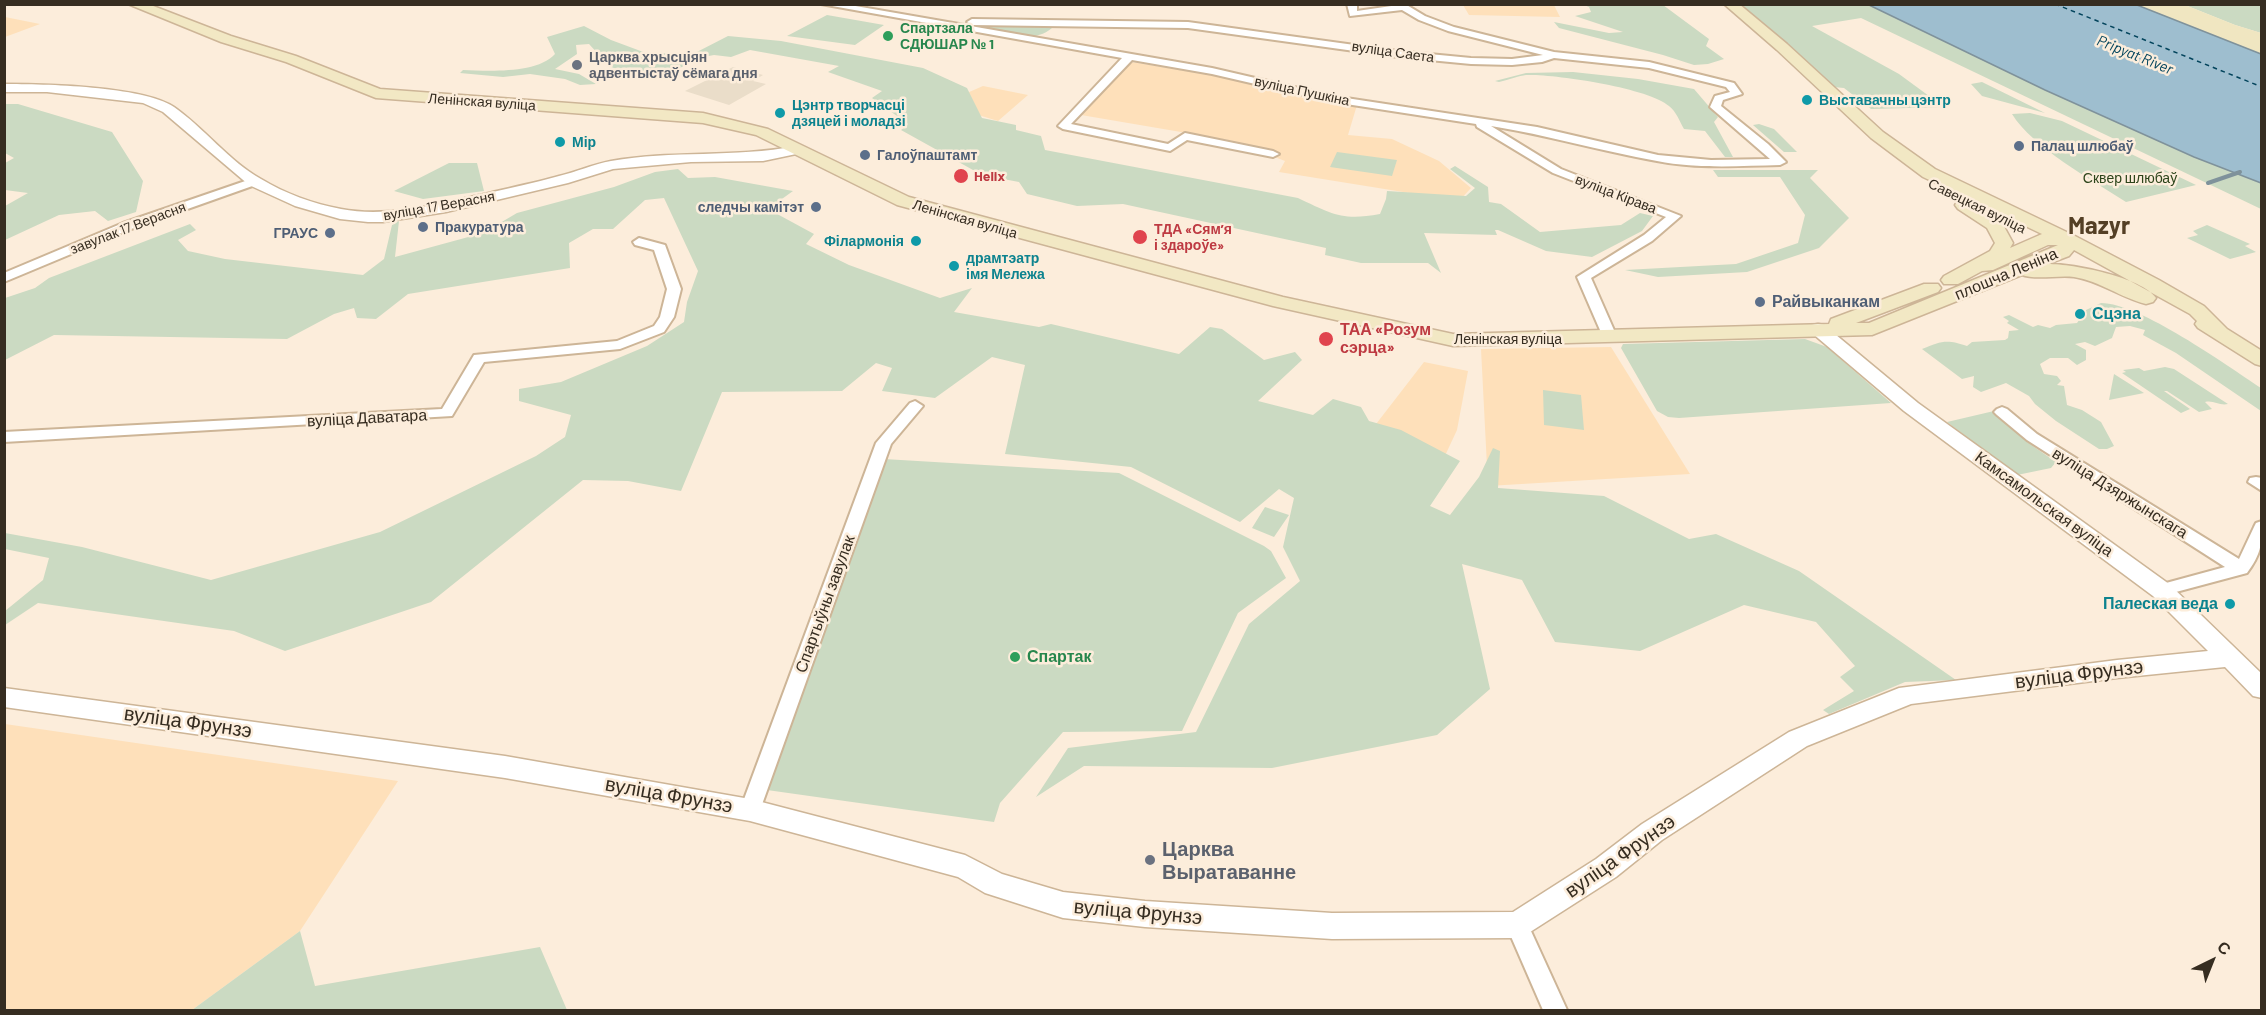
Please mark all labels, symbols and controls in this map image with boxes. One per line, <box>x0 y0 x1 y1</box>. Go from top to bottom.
place label: Спартзала СДЮШАР № 1 <box>900 20 994 52</box>
marker: Спартзала СДЮШАР № 1 <box>881 29 895 43</box>
water label: Pripyat River <box>2094 32 2176 78</box>
street label: вуліца Саета <box>1351 38 1435 66</box>
place label: Царква хрысціян адвентыстаў сёмага дня <box>589 49 758 82</box>
marker: Царква хрысціян адвентыстаў сёмага дня <box>570 58 584 72</box>
street label: вуліца Пушкіна <box>1253 73 1351 109</box>
street label: Ленінская вуліца <box>428 90 536 114</box>
place label: Выставачны цэнтр <box>1819 92 1951 108</box>
marker: Выставачны цэнтр <box>1800 93 1814 107</box>
place label: Цэнтр творчасці дзяцей і моладзі <box>792 97 906 130</box>
marker: Цэнтр творчасці дзяцей і моладзі <box>773 106 787 120</box>
place label: Мір <box>572 134 596 150</box>
marker: Мір <box>553 135 567 149</box>
place label: Палац шлюбаў <box>2031 138 2133 154</box>
marker: Палац шлюбаў <box>2012 139 2026 153</box>
place label: Галоўпаштамт <box>877 147 977 163</box>
marker: Галоўпаштамт <box>858 148 872 162</box>
marker: Helix <box>952 167 970 185</box>
place label: Helix <box>974 168 1005 184</box>
park label: Сквер шлюбаў <box>2083 170 2177 186</box>
street label: вуліца Кірава <box>1573 171 1659 217</box>
street label: Савецкая вуліца <box>1925 175 2029 237</box>
street label: вуліца 17 Верасня <box>382 188 496 224</box>
street label: Ленінская вуліца <box>911 196 1019 242</box>
street label: завулак 17 Верасня <box>68 198 188 258</box>
place label: следчы камітэт <box>698 199 804 215</box>
marker: следчы камітэт <box>809 200 823 214</box>
district label: Mazyr <box>2068 212 2130 240</box>
place label: Пракуратура <box>435 219 523 235</box>
marker: Пракуратура <box>416 220 430 234</box>
place label: ТДА «Сямʼя і здароўе» <box>1154 221 1232 254</box>
place label: ГРАУС <box>274 225 318 241</box>
marker: ГРАУС <box>323 226 337 240</box>
marker: ТДА «Сямʼя і здароўе» <box>1131 228 1149 246</box>
place label: Філармонія <box>824 233 904 249</box>
marker: Філармонія <box>909 234 923 248</box>
street label: плошча Леніна <box>1952 244 2060 304</box>
place label: драмтэатр імя Мележа <box>966 250 1045 282</box>
marker: драмтэатр імя Мележа <box>947 259 961 273</box>
place label: Райвыканкам <box>1772 292 1880 312</box>
marker: Райвыканкам <box>1753 295 1767 309</box>
place label: Сцэна <box>2092 304 2141 324</box>
marker: Сцэна <box>2073 307 2087 321</box>
place label: ТАА «Розум сэрца» <box>1340 320 1431 358</box>
marker: ТАА «Розум сэрца» <box>1317 330 1335 348</box>
street label: Ленінская вуліца <box>1454 331 1562 347</box>
street label: вуліца Даватара <box>306 405 428 431</box>
street label: вуліца Дзяржынскага <box>2049 444 2191 542</box>
street label: Камсамольская вуліца <box>1971 447 2117 561</box>
street label: Спартыўны завулак <box>791 532 859 676</box>
place label: Палеская веда <box>2103 594 2218 614</box>
marker: Палеская веда <box>2223 597 2237 611</box>
place label: Спартак <box>1027 647 1091 667</box>
marker: Спартак <box>1008 650 1022 664</box>
street label: вуліца Фрунзэ <box>2014 654 2144 694</box>
street label: вуліца Фрунзэ <box>122 701 254 743</box>
street label: вуліца Фрунзэ <box>603 772 735 818</box>
street label: вуліца Фрунзэ <box>1560 809 1680 903</box>
place label: Царква Выратаванне <box>1162 837 1296 884</box>
marker: Царква Выратаванне <box>1143 853 1157 867</box>
street label: вуліца Фрунзэ <box>1073 894 1203 930</box>
north arrow <box>2182 931 2242 991</box>
text: С <box>2214 937 2235 958</box>

